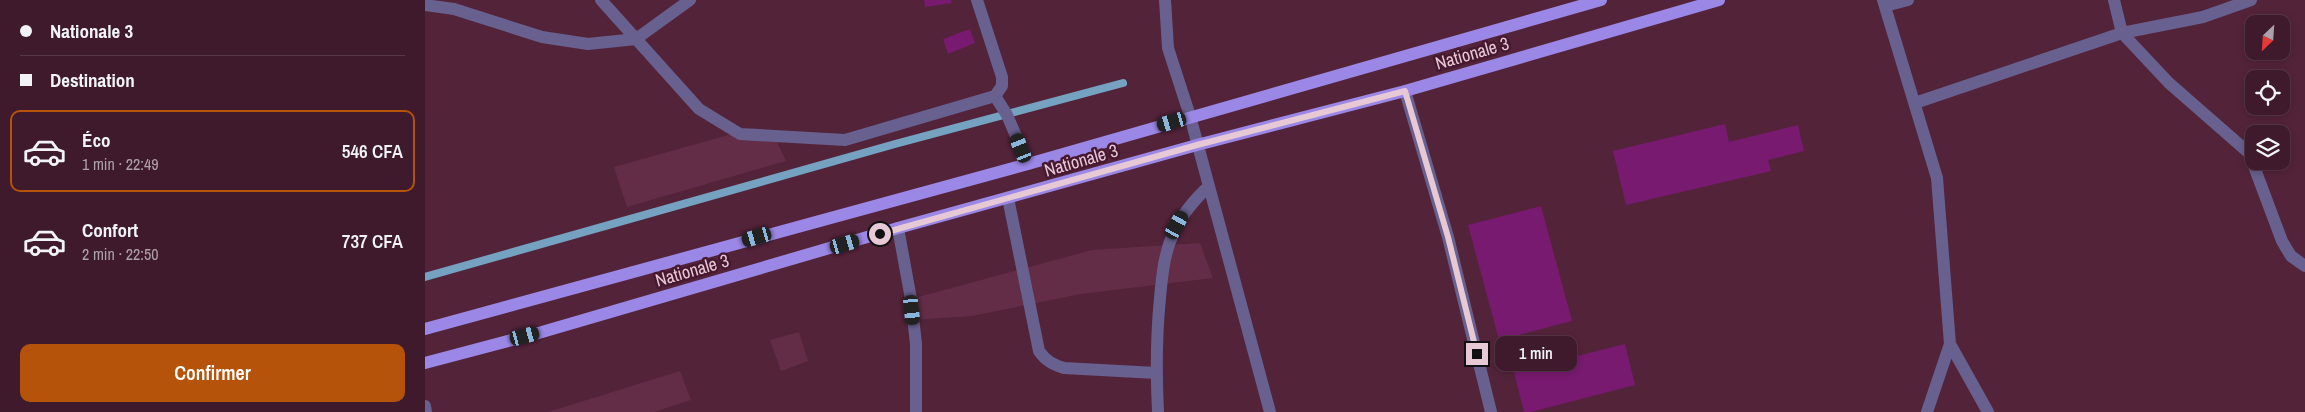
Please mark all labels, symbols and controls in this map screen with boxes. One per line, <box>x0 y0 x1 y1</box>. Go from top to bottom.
north arrow <box>2245 15 2290 60</box>
map controls <box>2245 15 2290 170</box>
text: Nationale 3 <box>50 18 133 44</box>
street label: Nationale 3 <box>1432 31 1512 75</box>
text: Destination <box>50 67 135 93</box>
button: locate <box>2245 70 2290 115</box>
car <box>1155 111 1188 133</box>
button: layers <box>2245 125 2290 170</box>
text: Éco <box>82 127 111 153</box>
icon: car <box>22 129 67 174</box>
car <box>1008 131 1033 165</box>
text: 546 CFA <box>342 138 403 164</box>
street label: Nationale 3 <box>1041 138 1121 182</box>
text: 1 min · 22:49 <box>82 153 159 175</box>
car <box>1163 208 1190 242</box>
text: Confort <box>82 217 138 243</box>
icon: car <box>22 219 67 264</box>
route start <box>869 223 891 245</box>
car <box>740 226 773 248</box>
text: 737 CFA <box>342 228 403 254</box>
car <box>828 233 861 255</box>
text: 2 min · 22:50 <box>82 243 159 265</box>
street label: Nationale 3 <box>652 248 732 292</box>
car <box>902 294 921 326</box>
car <box>508 325 541 347</box>
callout: 1 min <box>1495 336 1577 372</box>
text: 1 min <box>1519 342 1553 364</box>
route end <box>1466 343 1488 365</box>
button: Confirmer <box>20 344 405 402</box>

